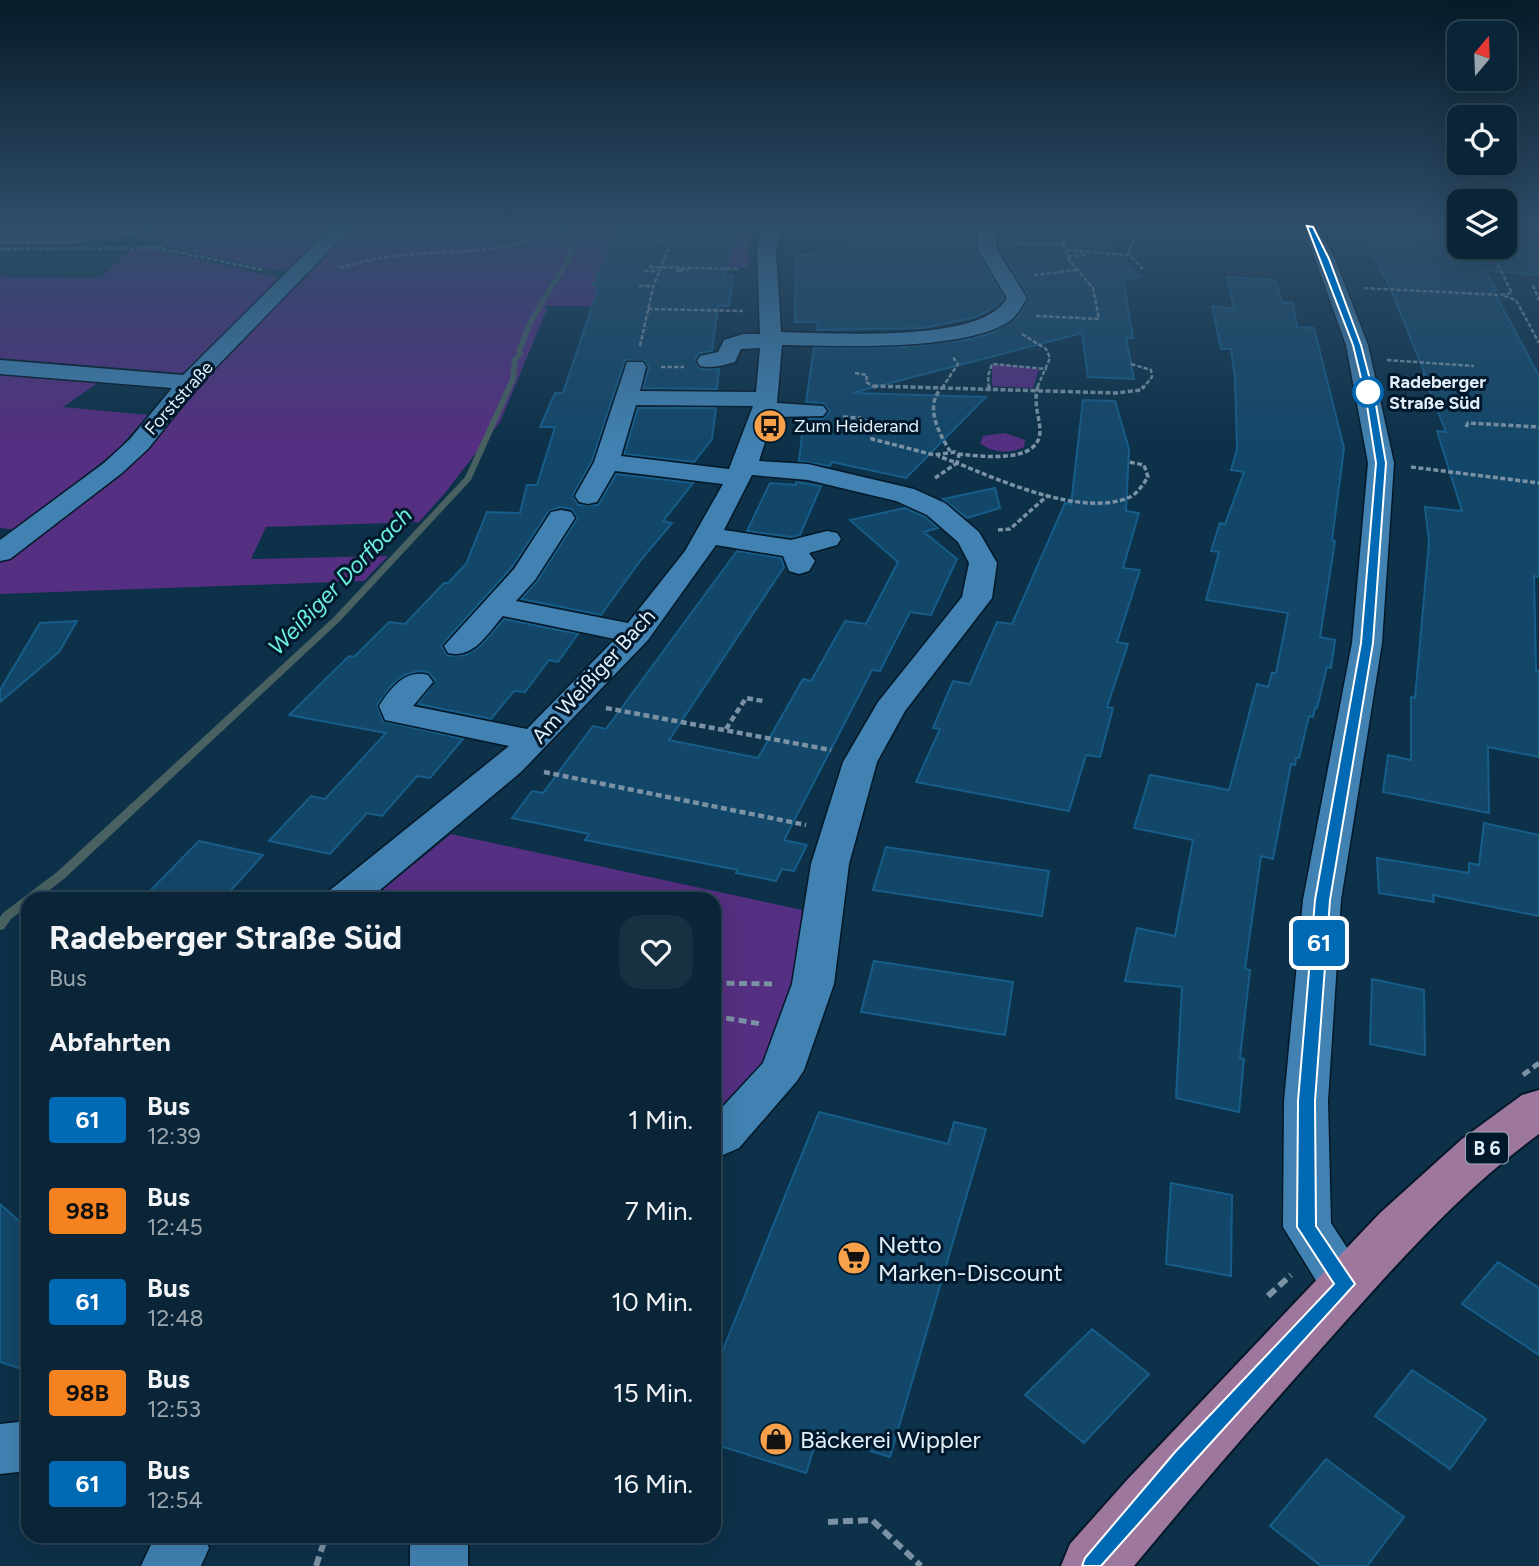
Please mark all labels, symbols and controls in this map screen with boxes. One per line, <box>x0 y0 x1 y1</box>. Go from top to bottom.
north arrow <box>1447 21 1517 91</box>
map controls <box>1447 21 1517 259</box>
button: locate <box>1447 105 1517 175</box>
button: layers <box>1447 189 1517 259</box>
street label: Forststraße <box>140 356 218 439</box>
place label: Radeberger Straße Süd <box>1389 371 1486 414</box>
marker: Radeberger Straße Süd <box>1353 377 1383 407</box>
bus stop icon: Zum Heiderand <box>751 407 789 445</box>
place label: Zum Heiderand <box>794 415 919 437</box>
water label: Weißiger Dorfbach <box>262 501 418 661</box>
street label: Am Weißiger Bach <box>526 604 660 748</box>
button: heart <box>619 915 693 989</box>
text: Radeberger Straße Süd <box>49 918 402 957</box>
line badge: 61 <box>1288 920 1350 966</box>
text: 61 <box>1307 928 1331 957</box>
text: Bus <box>49 964 87 992</box>
text: Abfahrten <box>49 1026 171 1058</box>
text: Bus <box>147 1090 190 1122</box>
text: 1 Min. <box>628 1104 693 1136</box>
text: 61 <box>75 1105 100 1134</box>
text: 12:39 <box>147 1122 201 1150</box>
road number: B 6 <box>1466 1132 1508 1164</box>
text: Bus <box>147 1181 190 1213</box>
text: 7 Min. <box>625 1195 693 1227</box>
text: 98B <box>66 1196 109 1225</box>
text: 12:45 <box>147 1213 203 1241</box>
place label: Netto Marken-Discount <box>878 1230 1063 1287</box>
supermarket icon: Netto Marken-Discount <box>835 1239 873 1277</box>
text: Bus <box>147 1272 190 1304</box>
text: 10 Min. <box>611 1286 693 1318</box>
text: 61 <box>75 1287 100 1316</box>
text: 12:48 <box>147 1304 204 1332</box>
text: Bus <box>147 1363 190 1395</box>
text: 15 Min. <box>613 1377 693 1409</box>
text: 98B <box>66 1378 109 1407</box>
text: 12:53 <box>147 1395 201 1423</box>
shop icon: Bäckerei Wippler <box>757 1420 795 1458</box>
place label: Bäckerei Wippler <box>800 1425 981 1454</box>
text: Bus <box>147 1454 190 1486</box>
text: 16 Min. <box>613 1468 693 1500</box>
text: 61 <box>75 1469 100 1498</box>
text: 12:54 <box>147 1486 203 1514</box>

